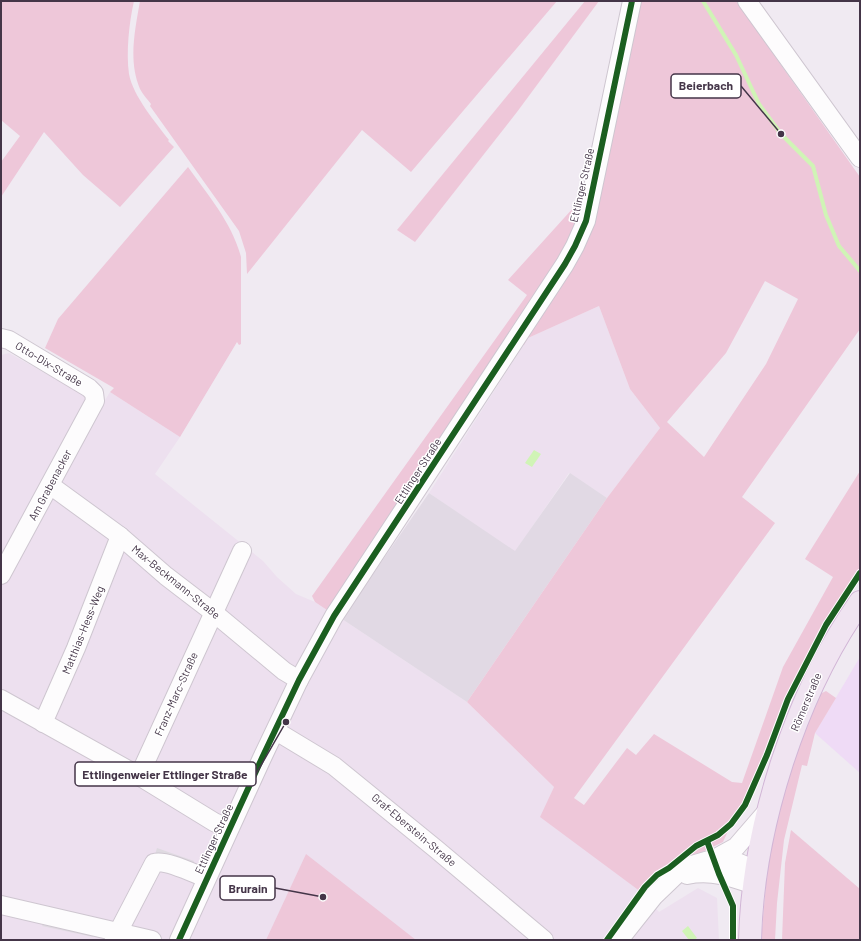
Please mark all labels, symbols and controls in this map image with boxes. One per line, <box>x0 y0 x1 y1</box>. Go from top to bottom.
callout: Beierbach <box>671 74 741 98</box>
text: Beierbach <box>679 78 733 92</box>
street label: Ettlinger Straße <box>567 146 596 223</box>
street label: Otto-Dix-Straße <box>13 338 85 389</box>
street label: Ettlinger Straße <box>391 435 444 506</box>
street label: Am Grabenacker <box>25 447 74 523</box>
street label: Max-Beckmann-Straße <box>130 542 223 621</box>
street label: Matthias-Hess-Weg <box>59 584 106 676</box>
street label: Franz-Marc-Straße <box>151 650 200 738</box>
street label: Römerstraße <box>787 670 824 733</box>
callout: Ettlingenweier Ettlinger Straße <box>75 762 256 786</box>
text: Ettlingenweier Ettlinger Straße <box>82 767 248 781</box>
street label: Graf-Eberstein-Straße <box>369 790 459 869</box>
street label: Ettlinger Straße <box>192 802 236 876</box>
callout: Brurain <box>220 876 275 900</box>
text: Brurain <box>228 881 268 895</box>

